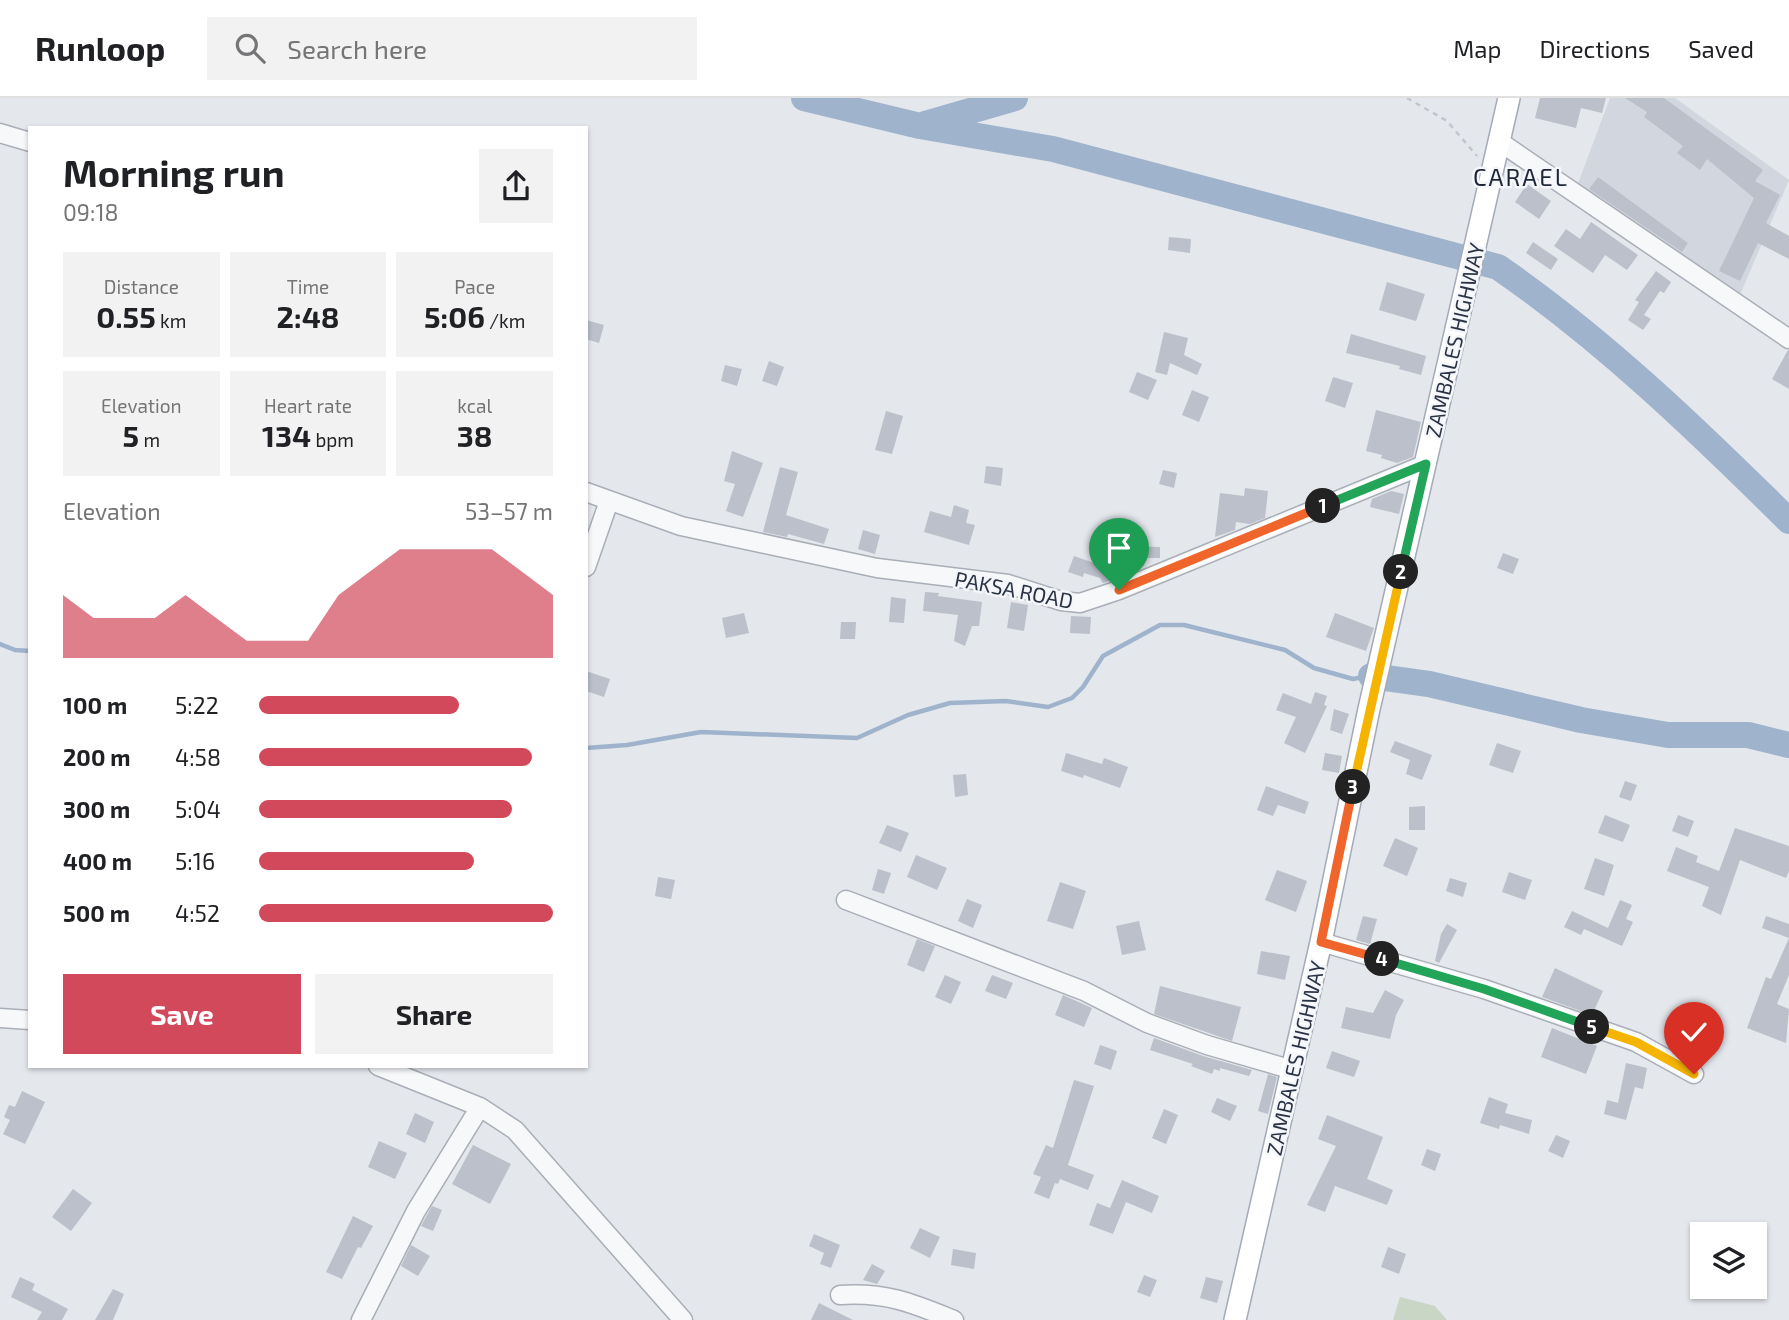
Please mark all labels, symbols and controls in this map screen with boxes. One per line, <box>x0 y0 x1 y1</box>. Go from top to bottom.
search box <box>207 17 697 80</box>
text: Runloop <box>35 28 165 68</box>
icon: search <box>231 29 269 67</box>
text: Search here <box>287 33 427 64</box>
text: Map <box>1453 34 1501 63</box>
text: Directions <box>1539 34 1650 63</box>
text: Saved <box>1688 34 1754 63</box>
text: Morning run <box>63 149 284 195</box>
button: share <box>479 149 553 223</box>
district label: CARAEL <box>1473 162 1569 191</box>
text: 09:18 <box>63 198 119 226</box>
street label: ZAMBALES HIGHWAY <box>1419 240 1489 440</box>
text: Distance <box>104 275 179 298</box>
text: Time <box>287 275 329 298</box>
text: Pace <box>454 275 495 298</box>
text: 0.55 <box>96 298 156 334</box>
text: 2:48 <box>277 298 339 334</box>
text: 5:06 <box>424 298 485 334</box>
text: km <box>156 309 186 332</box>
text: /km <box>485 309 525 332</box>
text: Elevation <box>101 394 182 417</box>
text: Heart rate <box>264 394 352 417</box>
text: kcal <box>457 394 492 417</box>
text: 5 <box>123 417 139 453</box>
text: 134 <box>262 417 311 453</box>
text: 38 <box>457 417 493 453</box>
text: m <box>139 428 160 451</box>
text: bpm <box>311 428 354 451</box>
pin: 1 <box>1306 488 1340 524</box>
text: 1 <box>1318 494 1327 517</box>
text: Elevation <box>63 497 161 525</box>
text: 53–57 m <box>465 497 553 525</box>
pin <box>1089 518 1149 590</box>
icon: arrive <box>1100 529 1138 567</box>
pin: 2 <box>1384 554 1418 589</box>
text: 2 <box>1395 560 1406 583</box>
street label: PAKSA ROAD <box>953 565 1075 613</box>
text: 100 m <box>63 691 127 719</box>
text: 5:22 <box>175 691 219 719</box>
text: 200 m <box>63 743 131 771</box>
text: 4:58 <box>175 743 221 771</box>
pin: 3 <box>1336 770 1370 804</box>
text: 3 <box>1347 775 1358 798</box>
text: 300 m <box>63 795 130 823</box>
text: 5:04 <box>175 795 221 823</box>
text: 400 m <box>63 847 132 875</box>
text: 5:16 <box>175 847 215 875</box>
text: 500 m <box>63 899 130 927</box>
text: 4:52 <box>175 899 220 927</box>
pin: 4 <box>1364 942 1400 976</box>
text: 4 <box>1375 947 1388 970</box>
street label: ZAMBALES HIGHWAY <box>1260 958 1330 1158</box>
button: Save <box>63 974 301 1054</box>
button: Share <box>315 974 553 1054</box>
pin <box>1664 1002 1724 1074</box>
pin: 5 <box>1574 1010 1610 1044</box>
icon: check <box>1675 1013 1713 1051</box>
text: 5 <box>1586 1015 1597 1038</box>
map controls <box>1690 1222 1767 1299</box>
button: layers <box>1690 1222 1767 1299</box>

